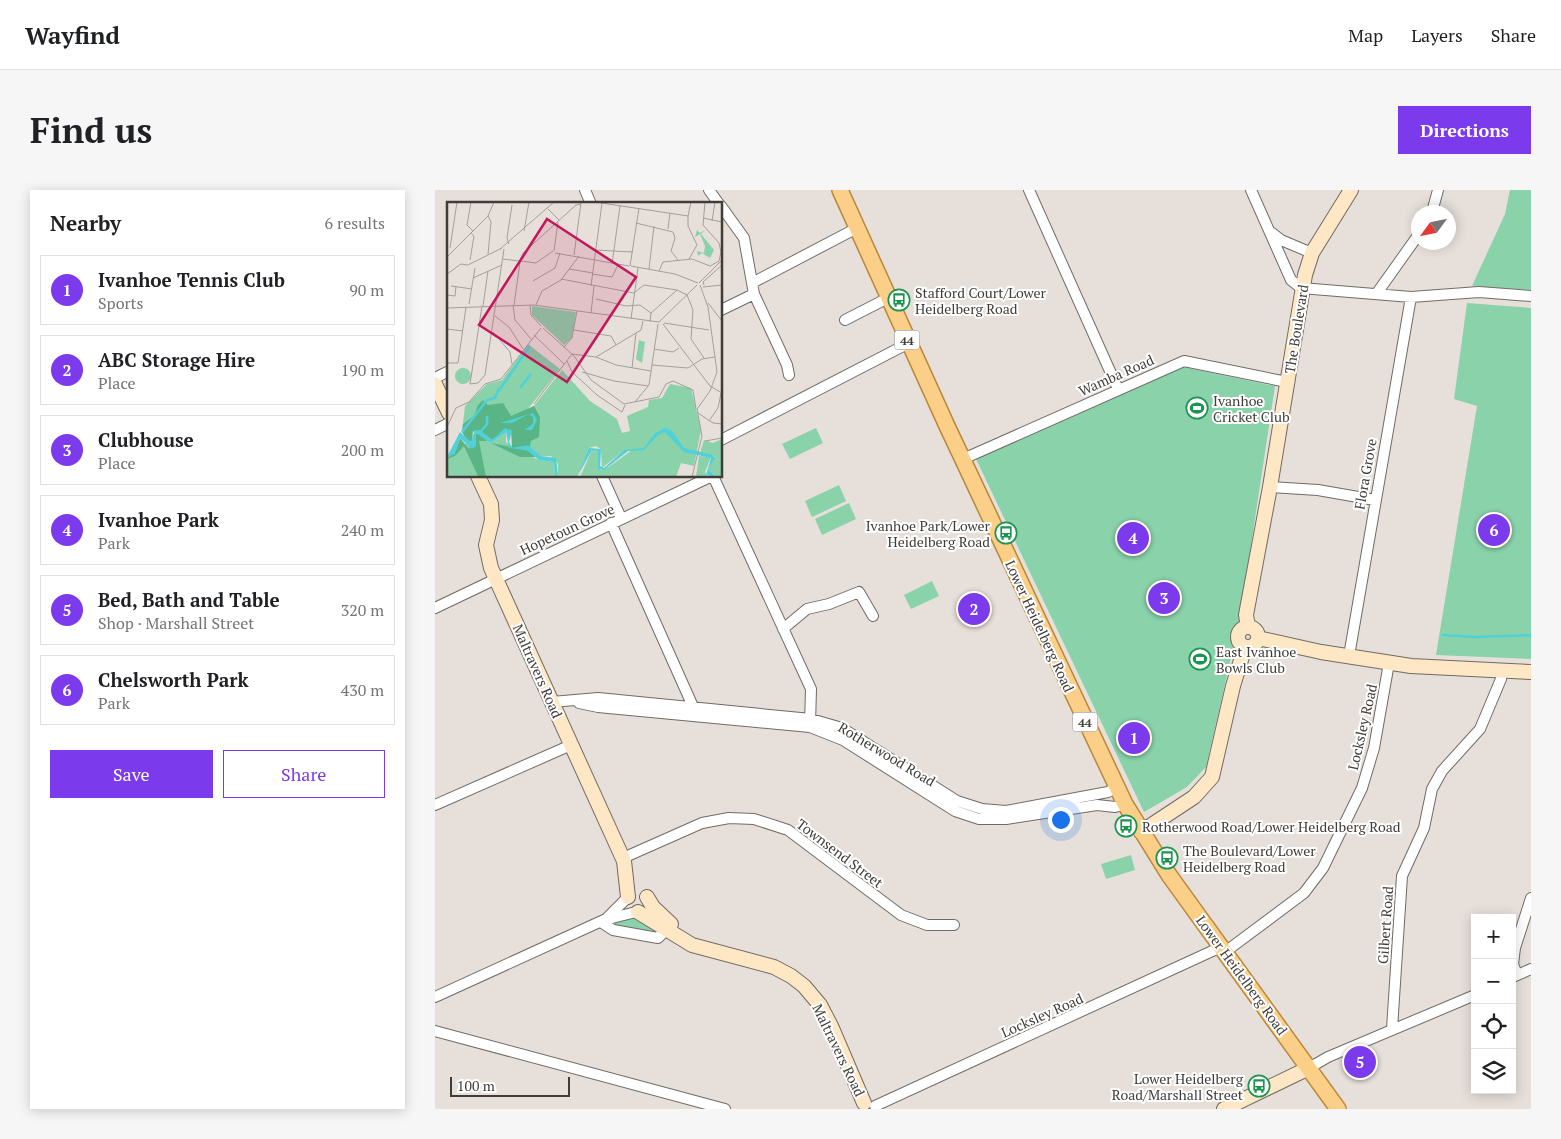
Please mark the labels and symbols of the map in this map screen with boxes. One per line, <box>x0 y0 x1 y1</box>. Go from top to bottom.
inset map <box>447 202 723 478</box>
north arrow <box>1411 205 1456 250</box>
place label: Stafford Court/Lower Heidelberg Road <box>915 283 1047 318</box>
street label: The Boulevard <box>1280 283 1312 375</box>
bus stop icon: Stafford Court/Lower Heidelberg Road <box>887 288 911 312</box>
road number: 44 <box>895 330 919 350</box>
street label: Wamba Road <box>1075 350 1157 400</box>
place label: Ivanhoe Cricket Club <box>1213 391 1290 426</box>
sports icon: Ivanhoe Cricket Club <box>1185 396 1209 420</box>
street label: Flora Grove <box>1349 437 1381 511</box>
street label: Hopetoun Grove <box>517 499 617 559</box>
pin: 6 <box>1478 511 1510 549</box>
place label: Ivanhoe Park/Lower Heidelberg Road <box>866 516 991 551</box>
pin: 4 <box>1117 519 1149 557</box>
bus stop icon: Ivanhoe Park/Lower Heidelberg Road <box>994 521 1018 545</box>
street label: Lower Heidelberg Road <box>1001 557 1079 695</box>
pin: 3 <box>1148 579 1180 617</box>
pin: 2 <box>958 590 990 628</box>
street label: Maltravers Road <box>509 621 567 721</box>
place label: East Ivanhoe Bowls Club <box>1216 642 1296 677</box>
sports icon: East Ivanhoe Bowls Club <box>1188 647 1212 671</box>
street label: Locksley Road <box>1343 682 1381 772</box>
road number: 44 <box>1073 712 1097 732</box>
street label: Rotherwood Road <box>835 717 939 791</box>
pin: 1 <box>1118 719 1150 757</box>
your location <box>1048 807 1074 833</box>
street label: Townsend Street <box>793 814 888 892</box>
bus stop icon: Rotherwood Road/Lower Heidelberg Road <box>1114 814 1138 838</box>
place label: Rotherwood Road/Lower Heidelberg Road <box>1142 817 1401 836</box>
place label: The Boulevard/Lower Heidelberg Road <box>1183 841 1316 876</box>
bus stop icon: The Boulevard/Lower Heidelberg Road <box>1155 846 1179 870</box>
street label: Gilbert Road <box>1373 885 1397 965</box>
street label: Lower Heidelberg Road <box>1192 911 1292 1039</box>
street label: Locksley Road <box>998 988 1086 1042</box>
street label: Maltravers Road <box>808 1000 870 1100</box>
pin: 5 <box>1344 1043 1376 1081</box>
place label: Lower Heidelberg Road/Marshall Street <box>1112 1069 1244 1104</box>
scale bar <box>450 1074 570 1097</box>
bus stop icon: Lower Heidelberg Road/Marshall Street <box>1247 1074 1271 1098</box>

